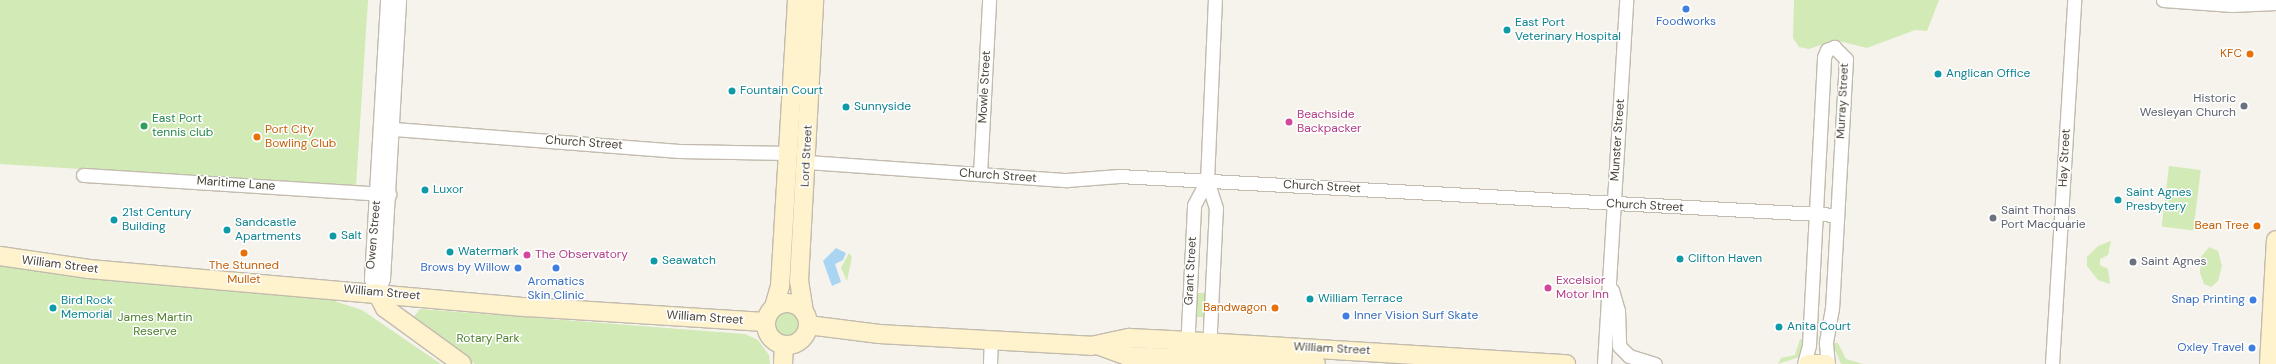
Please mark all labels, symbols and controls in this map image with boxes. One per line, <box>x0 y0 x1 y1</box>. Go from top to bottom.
marker: Foodworks <box>1681 4 1691 14</box>
place label: Foodworks <box>1656 15 1716 29</box>
place label: East Port Veterinary Hospital <box>1515 16 1621 44</box>
marker: East Port Veterinary Hospital <box>1502 25 1512 35</box>
place label: KFC <box>2220 47 2242 61</box>
marker: KFC <box>2245 49 2255 59</box>
street label: Mowle Street <box>976 50 994 124</box>
street label: Murray Street <box>1834 63 1852 139</box>
place label: Anglican Office <box>1946 67 2030 81</box>
marker: Anglican Office <box>1933 69 1943 79</box>
place label: Fountain Court <box>740 84 823 98</box>
marker: Fountain Court <box>727 86 737 96</box>
place label: Historic Wesleyan Church <box>2140 92 2236 120</box>
street label: Munster Street <box>1608 98 1628 182</box>
place label: Sunnyside <box>854 100 911 114</box>
marker: Historic Wesleyan Church <box>2239 101 2249 111</box>
marker: Sunnyside <box>841 102 851 112</box>
place label: Beachside Backpacker <box>1297 108 1361 136</box>
place label: East Port tennis club <box>152 112 213 140</box>
marker: Beachside Backpacker <box>1284 117 1294 127</box>
marker: East Port tennis club <box>139 121 149 131</box>
place label: Port City Bowling Club <box>265 123 336 151</box>
street label: Lord Street <box>798 125 816 187</box>
street label: Hay Street <box>2056 128 2074 188</box>
marker: Port City Bowling Club <box>252 132 262 142</box>
street label: Church Street <box>545 133 623 153</box>
street label: Church Street <box>959 166 1037 186</box>
street label: Maritime Lane <box>196 174 276 194</box>
street label: Church Street <box>1283 178 1361 196</box>
place label: Luxor <box>433 183 463 197</box>
marker: Luxor <box>420 185 430 195</box>
place label: Saint Agnes Presbytery <box>2126 186 2192 214</box>
marker: Saint Agnes Presbytery <box>2113 195 2123 205</box>
street label: Church Street <box>1606 197 1684 215</box>
street label: Owen Street <box>364 200 384 270</box>
place label: Saint Thomas Port Macquarie <box>2001 204 2086 232</box>
place label: 21st Century Building <box>122 206 191 234</box>
marker: Saint Thomas Port Macquarie <box>1988 213 1998 223</box>
marker: 21st Century Building <box>109 215 119 225</box>
place label: Sandcastle Apartments <box>235 216 301 244</box>
place label: Bean Tree <box>2194 219 2249 233</box>
marker: Bean Tree <box>2252 221 2262 231</box>
marker: Sandcastle Apartments <box>222 225 232 235</box>
place label: Salt <box>341 229 362 243</box>
marker: Salt <box>328 231 338 241</box>
street label: Grant Street <box>1182 236 1200 306</box>
place label: Watermark <box>458 245 519 259</box>
marker: Watermark <box>445 247 455 257</box>
marker: The Stunned Mullet <box>239 248 249 258</box>
place label: The Observatory <box>535 248 628 262</box>
marker: The Observatory <box>522 250 532 260</box>
place label: Clifton Haven <box>1688 252 1762 266</box>
street label: William Street <box>21 253 99 277</box>
place label: Seawatch <box>662 254 716 268</box>
marker: Clifton Haven <box>1675 254 1685 264</box>
place label: Saint Agnes <box>2141 255 2207 269</box>
marker: Seawatch <box>649 256 659 266</box>
marker: Saint Agnes <box>2128 257 2138 267</box>
place label: The Stunned Mullet <box>209 259 279 287</box>
place label: Brows by Willow <box>421 261 510 275</box>
marker: Brows by Willow <box>513 263 523 273</box>
marker: Aromatics Skin Clinic <box>551 263 561 273</box>
place label: Excelsior Motor Inn <box>1556 274 1609 302</box>
place label: Aromatics Skin Clinic <box>528 275 584 303</box>
street label: William Street <box>343 282 421 304</box>
marker: Excelsior Motor Inn <box>1543 283 1553 293</box>
place label: William Terrace <box>1318 292 1403 306</box>
place label: Snap Printing <box>2172 293 2245 307</box>
place label: Bird Rock Memorial <box>61 294 113 322</box>
marker: William Terrace <box>1305 294 1315 304</box>
marker: Snap Printing <box>2248 295 2258 305</box>
place label: Bandwagon <box>1203 301 1267 315</box>
marker: Bird Rock Memorial <box>48 303 58 313</box>
marker: Bandwagon <box>1270 303 1280 313</box>
street label: William Street <box>666 308 744 328</box>
place label: Inner Vision Surf Skate <box>1354 309 1478 323</box>
park label: James Martin Reserve <box>118 311 192 339</box>
marker: Inner Vision Surf Skate <box>1341 311 1351 321</box>
place label: Anita Court <box>1787 320 1851 334</box>
marker: Anita Court <box>1774 322 1784 332</box>
park label: Rotary Park <box>457 332 519 346</box>
street label: William Street <box>1293 340 1371 358</box>
place label: Oxley Travel <box>2177 341 2244 355</box>
marker: Oxley Travel <box>2247 343 2257 353</box>

